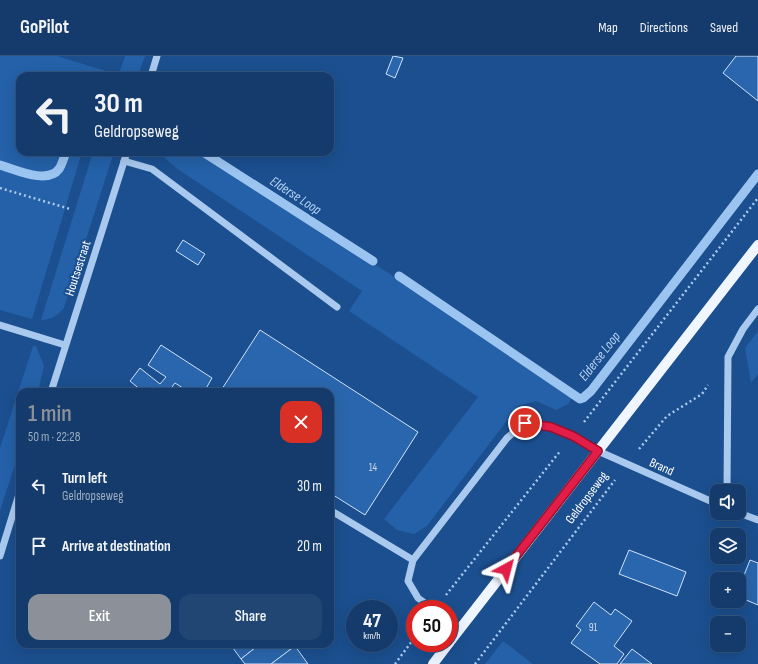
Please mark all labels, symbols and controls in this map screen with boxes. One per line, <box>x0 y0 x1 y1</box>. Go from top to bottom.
text: GoPilot <box>20 16 69 39</box>
text: Map <box>598 19 618 36</box>
text: Directions <box>640 19 688 36</box>
text: Saved <box>710 19 738 36</box>
text: 30 m <box>94 87 143 120</box>
icon: left <box>28 88 80 140</box>
text: Geldropseweg <box>94 121 179 142</box>
water label: Elderse Loop <box>267 173 325 218</box>
street label: Houtsestraat <box>61 239 94 298</box>
water label: Elderse Loop <box>575 328 624 384</box>
text: 1 min <box>28 399 72 428</box>
button: close <box>280 401 322 443</box>
pin <box>508 406 542 440</box>
icon: arrive <box>514 412 536 434</box>
text: 50 m · 22:28 <box>28 429 80 445</box>
street label: Brand <box>647 454 676 479</box>
house number: 14 <box>369 461 378 474</box>
street label: Geldropseweg <box>562 468 612 527</box>
text: Turn left <box>62 469 107 488</box>
icon: left <box>28 475 50 497</box>
text: 30 m <box>297 477 322 496</box>
map controls <box>710 484 746 652</box>
button: sound <box>710 484 746 520</box>
text: Geldropseweg <box>62 488 123 504</box>
button: layers <box>710 528 746 564</box>
icon: arrive <box>28 535 50 557</box>
text: Arrive at destination <box>62 537 171 556</box>
text: 20 m <box>297 537 322 556</box>
position arrow <box>485 548 527 590</box>
button: + <box>710 572 746 608</box>
button: Exit <box>28 594 171 640</box>
button: Share <box>179 594 322 640</box>
speed limit sign: 50 <box>406 600 458 652</box>
text: 47 <box>363 609 381 633</box>
button: − <box>710 616 746 652</box>
house number: 91 <box>589 621 598 634</box>
text: km/h <box>363 630 381 642</box>

